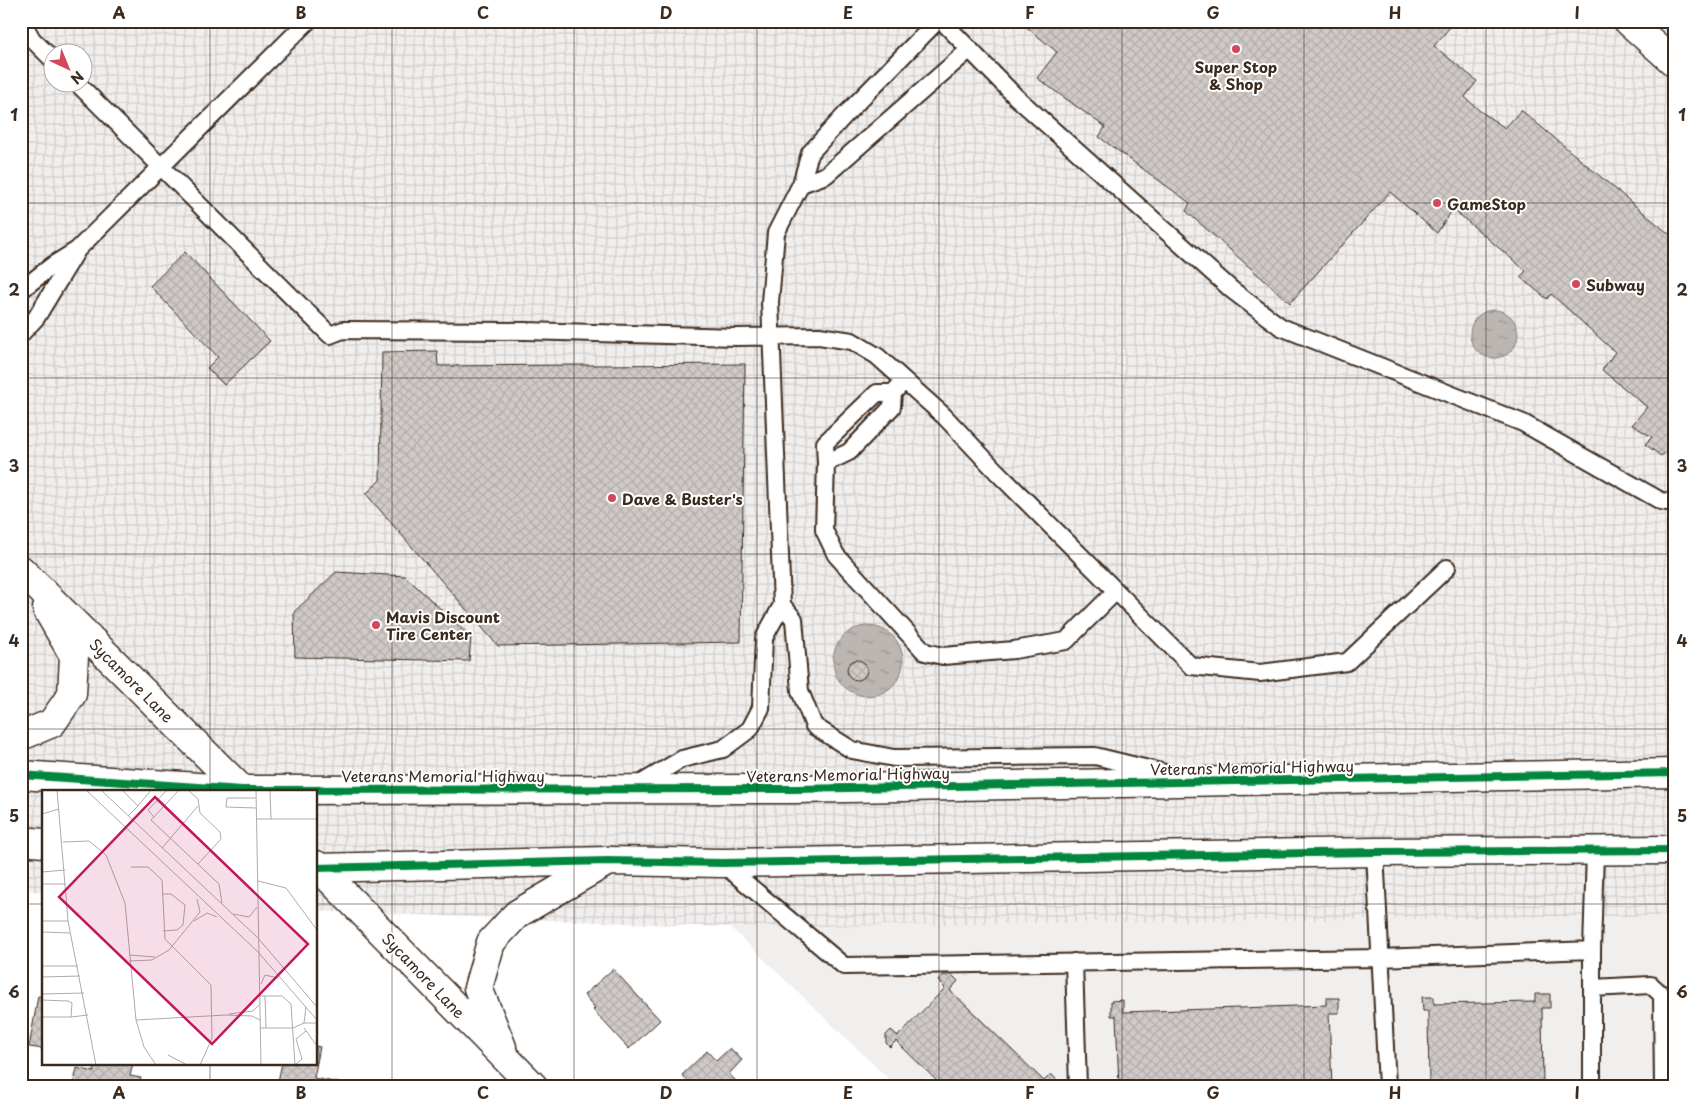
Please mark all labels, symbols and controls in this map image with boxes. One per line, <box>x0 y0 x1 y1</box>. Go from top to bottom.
text: A <box>113 0 126 24</box>
text: B <box>296 0 307 24</box>
text: C <box>477 0 489 24</box>
text: D <box>660 0 672 24</box>
text: E <box>843 0 853 24</box>
text: F <box>1025 0 1035 24</box>
text: G <box>1206 0 1220 24</box>
text: H <box>1389 0 1401 24</box>
text: I <box>1574 0 1580 24</box>
north arrow <box>42 42 92 92</box>
marker: Super Stop & Shop <box>1230 43 1242 55</box>
place label: Super Stop & Shop <box>1195 55 1277 95</box>
text: N <box>66 66 89 89</box>
text: 1 <box>10 102 18 126</box>
text: 1 <box>1678 102 1686 126</box>
place label: GameStop <box>1447 192 1526 215</box>
marker: GameStop <box>1431 197 1443 209</box>
place label: Subway <box>1586 273 1645 296</box>
text: 2 <box>8 277 20 301</box>
text: 2 <box>1676 277 1688 301</box>
marker: Subway <box>1570 278 1582 290</box>
text: 3 <box>9 453 19 477</box>
text: 3 <box>1677 453 1687 477</box>
place label: Dave & Buster's <box>622 487 743 510</box>
marker: Dave & Buster's <box>606 492 618 504</box>
place label: Mavis Discount Tire Center <box>386 605 500 645</box>
marker: Mavis Discount Tire Center <box>370 619 382 631</box>
text: 4 <box>9 628 20 652</box>
text: 4 <box>1677 628 1688 652</box>
street label: Sycamore Lane <box>85 633 179 727</box>
street label: Veterans Memorial Highway <box>1150 754 1354 780</box>
street label: Veterans Memorial Highway <box>746 761 950 787</box>
street label: Veterans Memorial Highway <box>341 764 545 787</box>
inset map <box>42 790 318 1064</box>
text: 5 <box>9 803 19 827</box>
text: 5 <box>1677 803 1687 827</box>
street label: Sycamore Lane <box>377 927 471 1023</box>
text: 6 <box>8 979 20 1003</box>
text: 6 <box>1676 979 1688 1003</box>
text: A <box>113 1080 126 1104</box>
text: B <box>296 1080 307 1104</box>
text: C <box>477 1080 489 1104</box>
text: D <box>660 1080 672 1104</box>
text: E <box>843 1080 853 1104</box>
text: F <box>1025 1080 1035 1104</box>
text: G <box>1206 1080 1220 1104</box>
text: H <box>1389 1080 1401 1104</box>
text: I <box>1574 1080 1580 1104</box>

